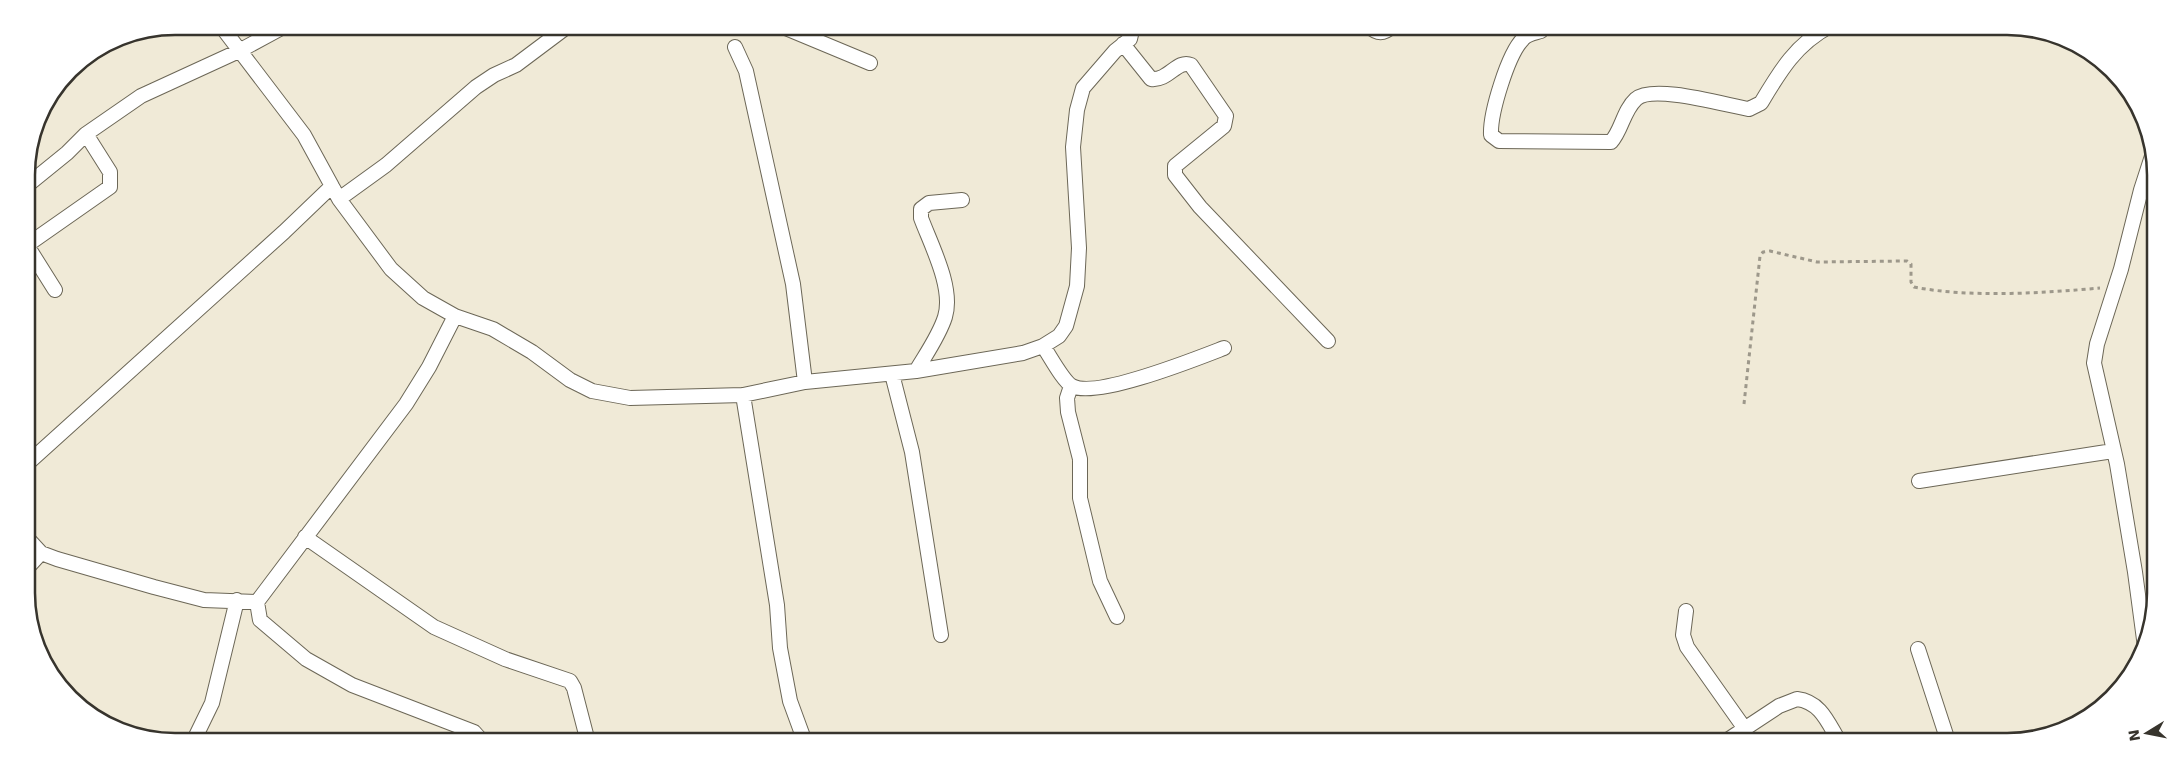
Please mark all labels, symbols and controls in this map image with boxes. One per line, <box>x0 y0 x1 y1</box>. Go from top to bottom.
north arrow <box>2122 708 2172 758</box>
text: N <box>2125 728 2143 742</box>

